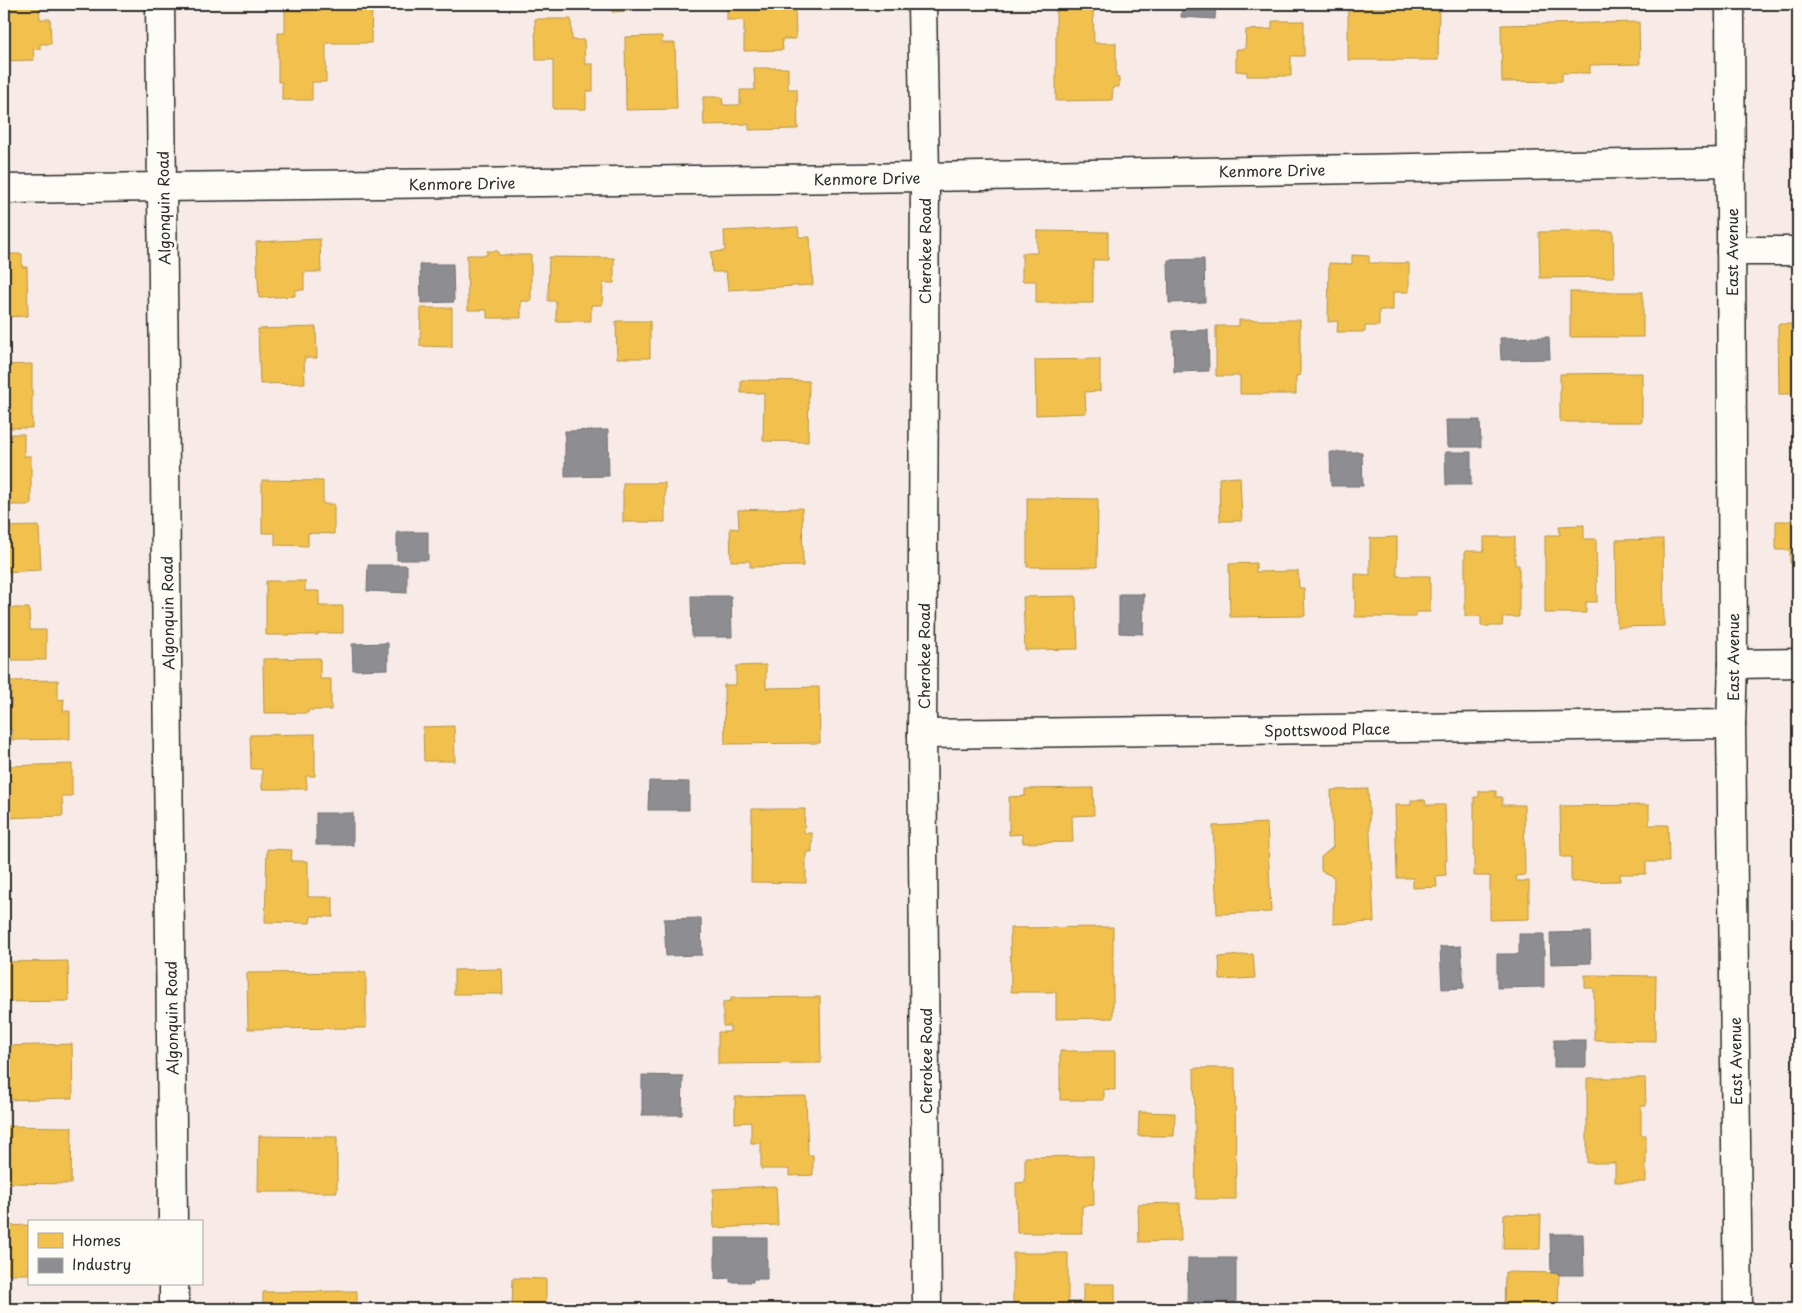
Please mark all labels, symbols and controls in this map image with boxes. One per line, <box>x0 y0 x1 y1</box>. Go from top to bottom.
street label: Algonquin Road <box>151 151 175 265</box>
street label: Kenmore Drive <box>1218 158 1326 182</box>
street label: Kenmore Drive <box>813 166 921 190</box>
street label: Kenmore Drive <box>408 171 516 195</box>
street label: Cherokee Road <box>913 198 936 304</box>
street label: East Avenue <box>1720 208 1743 296</box>
street label: Algonquin Road <box>155 556 179 670</box>
street label: Cherokee Road <box>912 603 935 709</box>
street label: East Avenue <box>1721 613 1744 701</box>
street label: Spottswood Place <box>1264 716 1390 742</box>
street label: Algonquin Road <box>159 961 183 1075</box>
street label: Cherokee Road <box>914 1008 937 1114</box>
street label: East Avenue <box>1723 1017 1747 1105</box>
legend <box>28 1220 202 1286</box>
text: Homes <box>72 1228 121 1251</box>
text: Industry <box>72 1252 131 1275</box>

